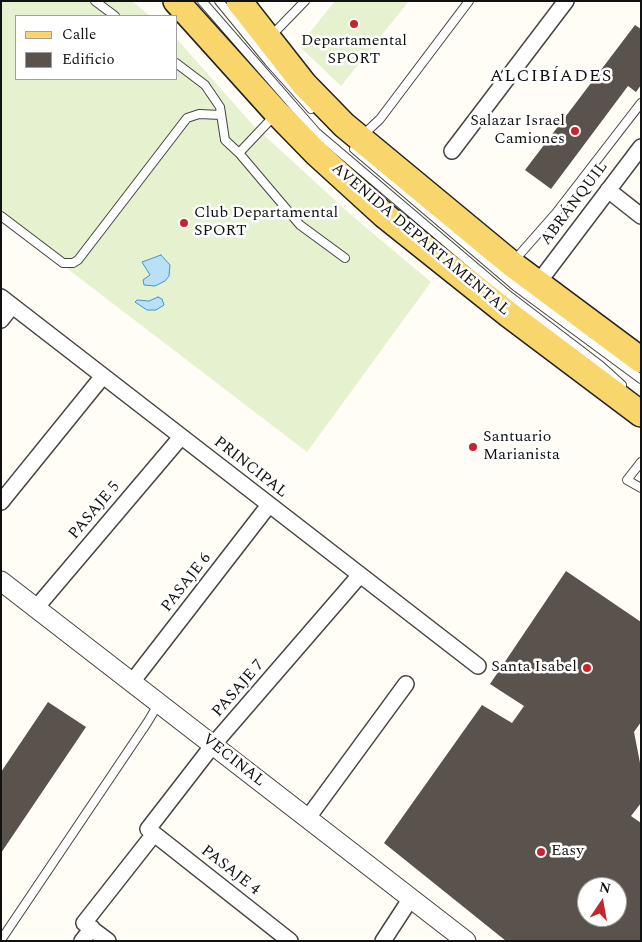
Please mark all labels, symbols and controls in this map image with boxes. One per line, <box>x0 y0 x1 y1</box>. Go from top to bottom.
legend <box>15 15 178 80</box>
marker: Departamental SPORT <box>348 18 360 30</box>
text: Calle <box>62 23 96 46</box>
place label: Departamental SPORT <box>301 32 407 70</box>
text: Edificio <box>62 48 115 71</box>
district label: ALCIBÍADES <box>488 66 614 88</box>
place label: Salazar Israel Camiones <box>470 112 565 150</box>
marker: Salazar Israel Camiones <box>569 125 581 137</box>
street label: ABRÁNQUIL <box>537 158 613 250</box>
street label: AVENIDA DEPARTAMENTAL <box>327 160 513 320</box>
place label: Club Departamental SPORT <box>194 204 338 242</box>
marker: Club Departamental SPORT <box>178 217 190 229</box>
place label: Santuario Marianista <box>483 428 560 466</box>
street label: PRINCIPAL <box>209 433 291 503</box>
marker: Santuario Marianista <box>467 441 479 453</box>
street label: PASAJE 5 <box>65 478 125 544</box>
street label: PASAJE 6 <box>158 550 216 616</box>
street label: PASAJE 7 <box>209 656 269 722</box>
place label: Santa Isabel <box>491 658 577 678</box>
marker: Santa Isabel <box>581 662 593 674</box>
street label: VECINAL <box>198 730 268 792</box>
street label: PASAJE 4 <box>197 842 263 900</box>
place label: Easy <box>551 842 584 862</box>
marker: Easy <box>535 846 547 858</box>
text: N <box>597 876 613 899</box>
north arrow <box>577 877 627 927</box>

